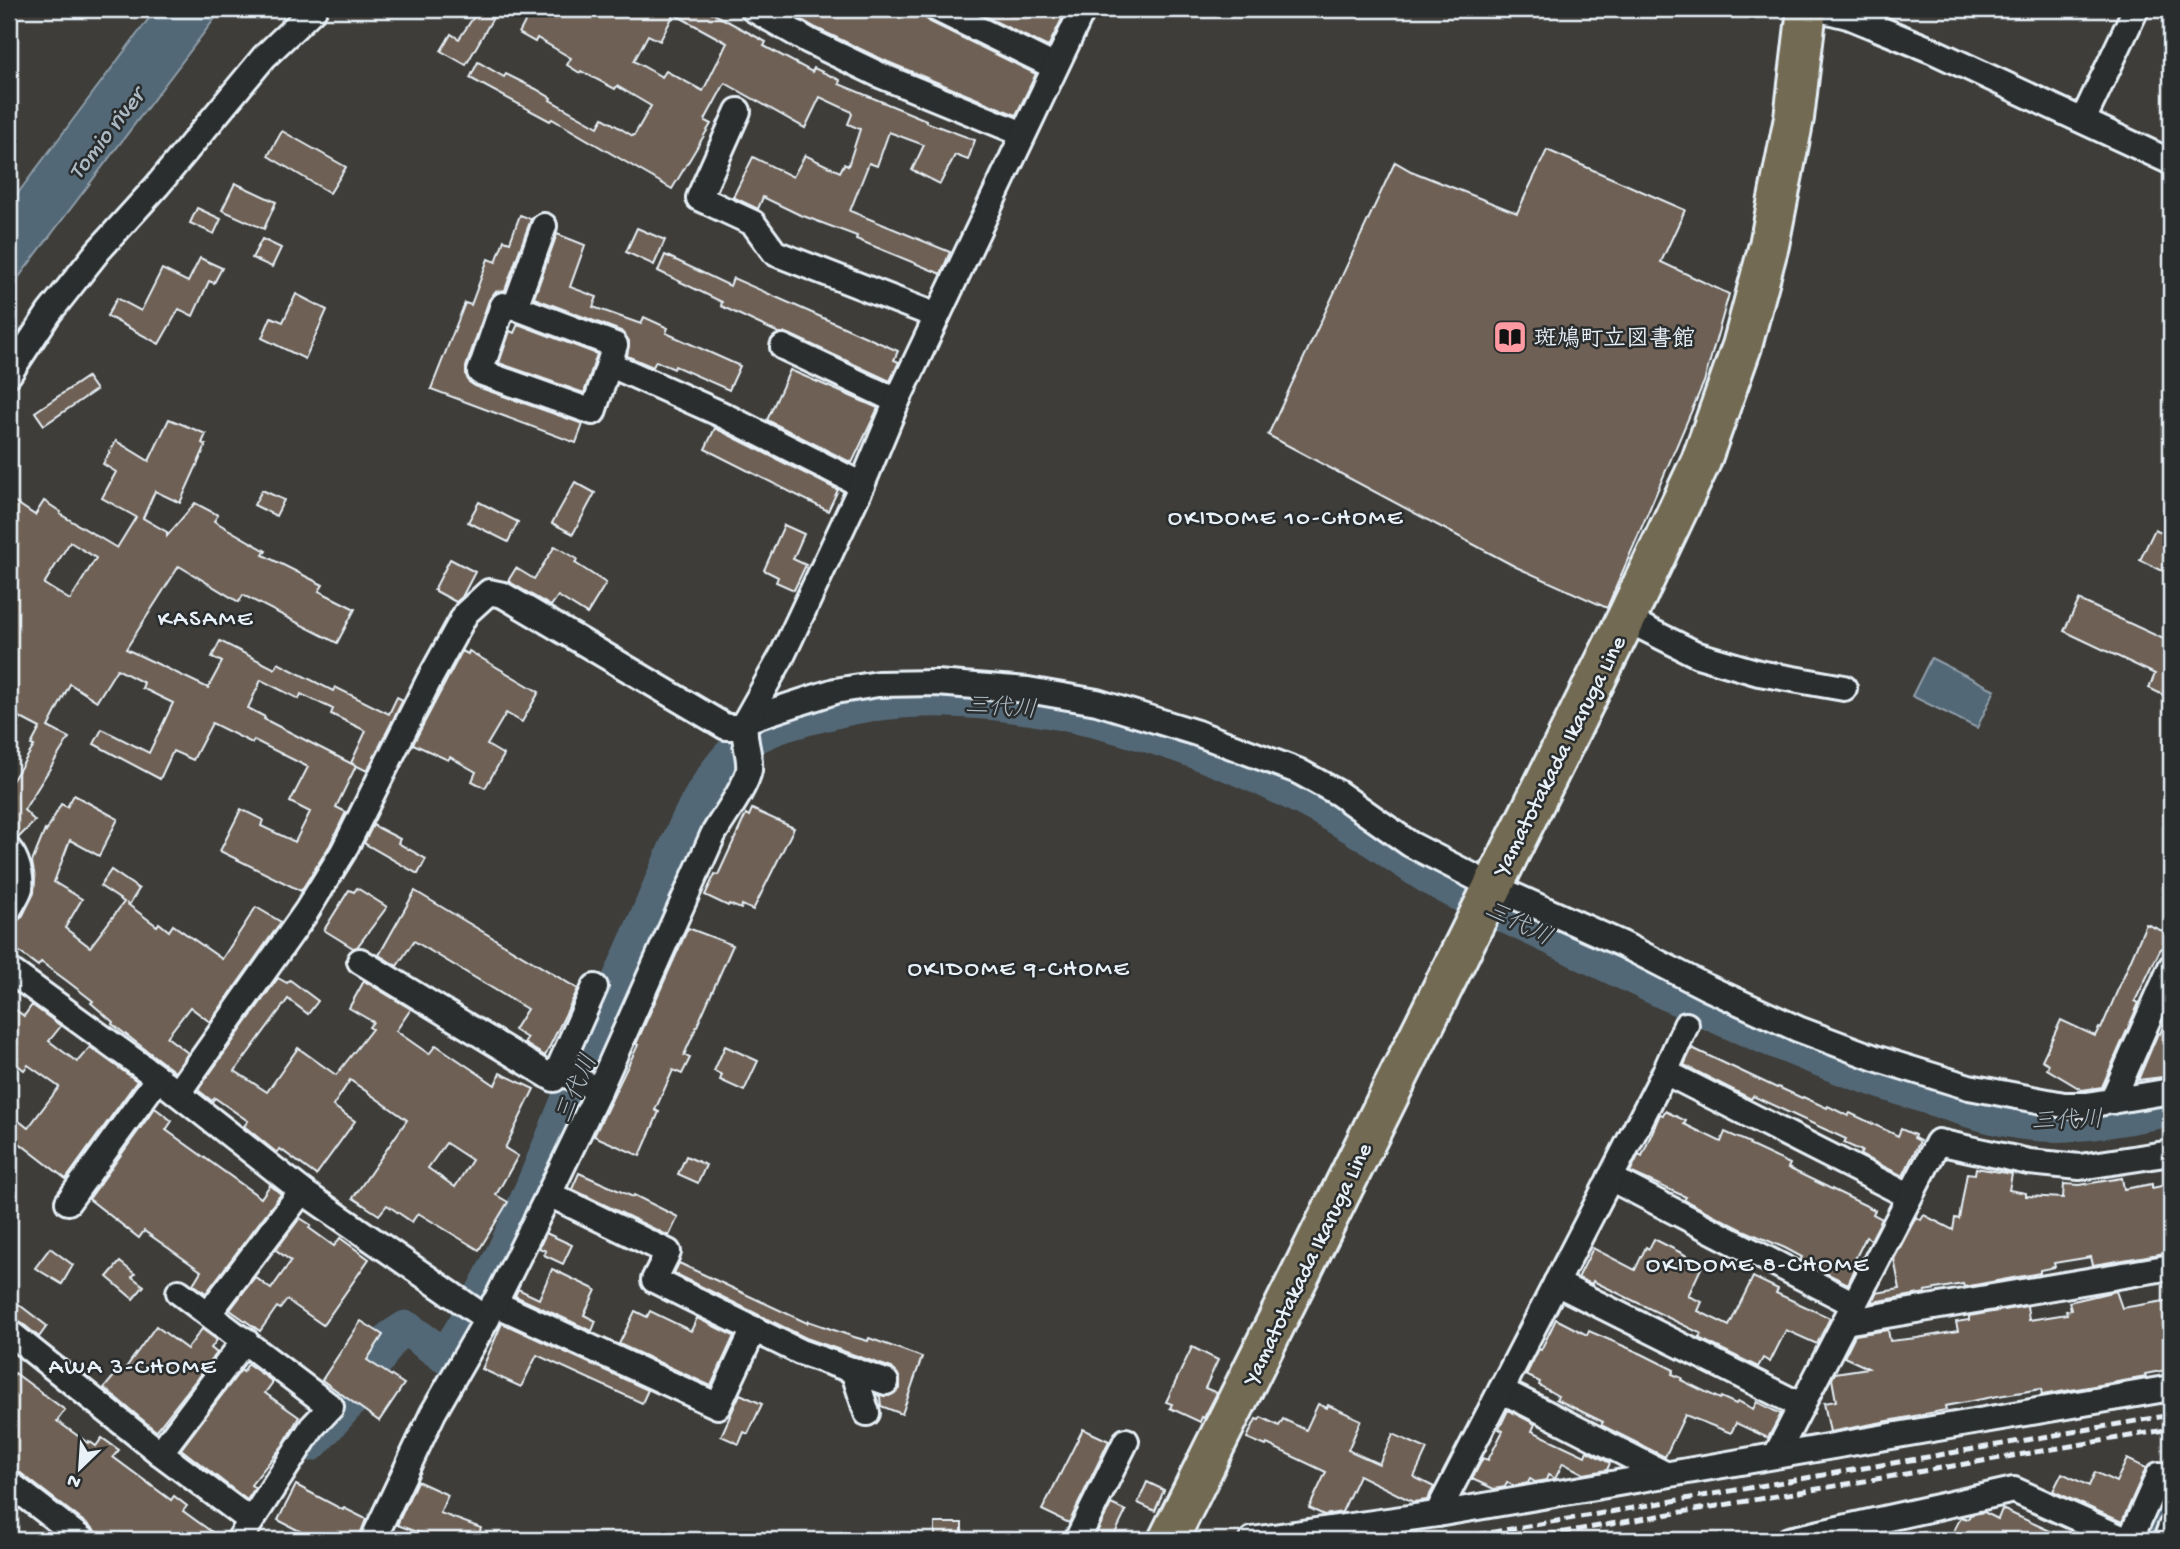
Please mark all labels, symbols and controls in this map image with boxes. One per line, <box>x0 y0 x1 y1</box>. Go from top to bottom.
water label: Tomio river <box>63 80 155 186</box>
library icon: 斑鳩町立図書館 <box>1491 318 1529 356</box>
place label: 斑鳩町立図書館 <box>1534 325 1695 354</box>
district label: OKIDOME 10-CHOME <box>1168 505 1404 534</box>
district label: KASAME <box>158 606 254 635</box>
street label: Yamatotakada Ikaruga Line <box>1488 631 1634 883</box>
water label: 三代川 <box>964 692 1038 726</box>
water label: 三代川 <box>1479 895 1557 954</box>
district label: OKIDOME 9-CHOME <box>907 956 1131 985</box>
water label: 三代川 <box>550 1050 606 1128</box>
water label: 三代川 <box>2031 1106 2104 1138</box>
street label: Yamatotakada Ikaruga Line <box>1238 1138 1380 1392</box>
district label: OKIDOME 8-CHOME <box>1646 1252 1870 1281</box>
district label: AWA 3-CHOME <box>48 1354 218 1383</box>
north arrow <box>46 1434 116 1504</box>
text: N <box>64 1467 85 1493</box>

